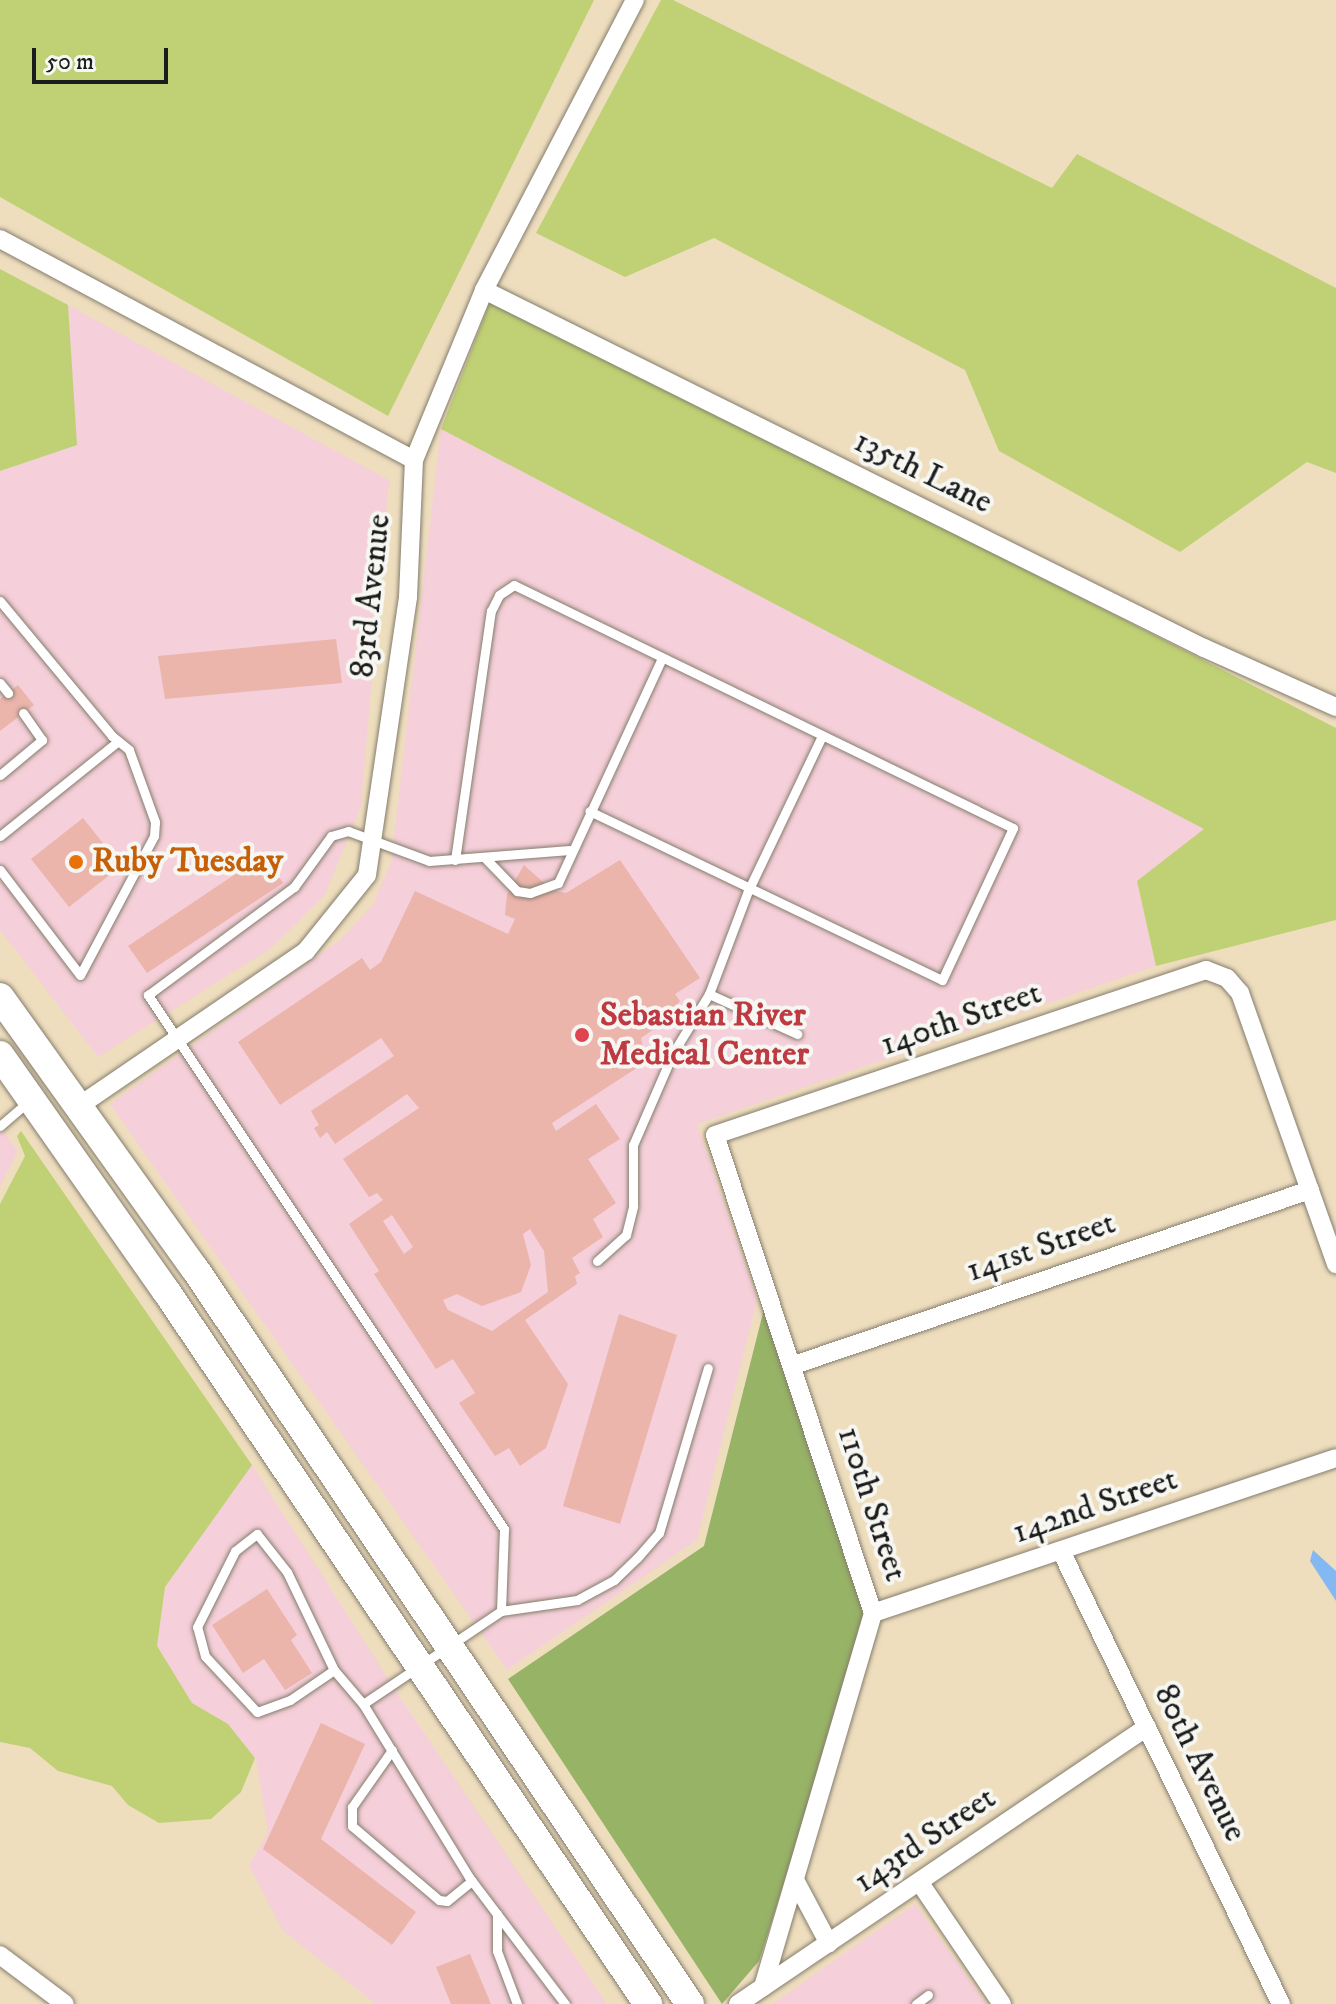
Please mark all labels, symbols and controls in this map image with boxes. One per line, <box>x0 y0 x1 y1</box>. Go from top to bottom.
scale bar <box>36 32 172 82</box>
text: 50 m <box>46 47 94 77</box>
street label: 135th Lane <box>847 421 999 523</box>
street label: 83rd Avenue <box>342 512 400 680</box>
place label: Ruby Tuesday <box>92 842 283 882</box>
marker: Ruby Tuesday <box>67 853 85 871</box>
street label: 140th Street <box>876 973 1046 1065</box>
place label: Sebastian River Medical Center <box>600 995 809 1074</box>
marker: Sebastian River Medical Center <box>571 1024 593 1046</box>
street label: 141st Street <box>961 1203 1121 1291</box>
street label: 110th Street <box>828 1422 916 1586</box>
street label: 142nd Street <box>1007 1459 1183 1553</box>
street label: 80th Avenue <box>1145 1678 1255 1848</box>
street label: 143rd Street <box>846 1778 1004 1902</box>

